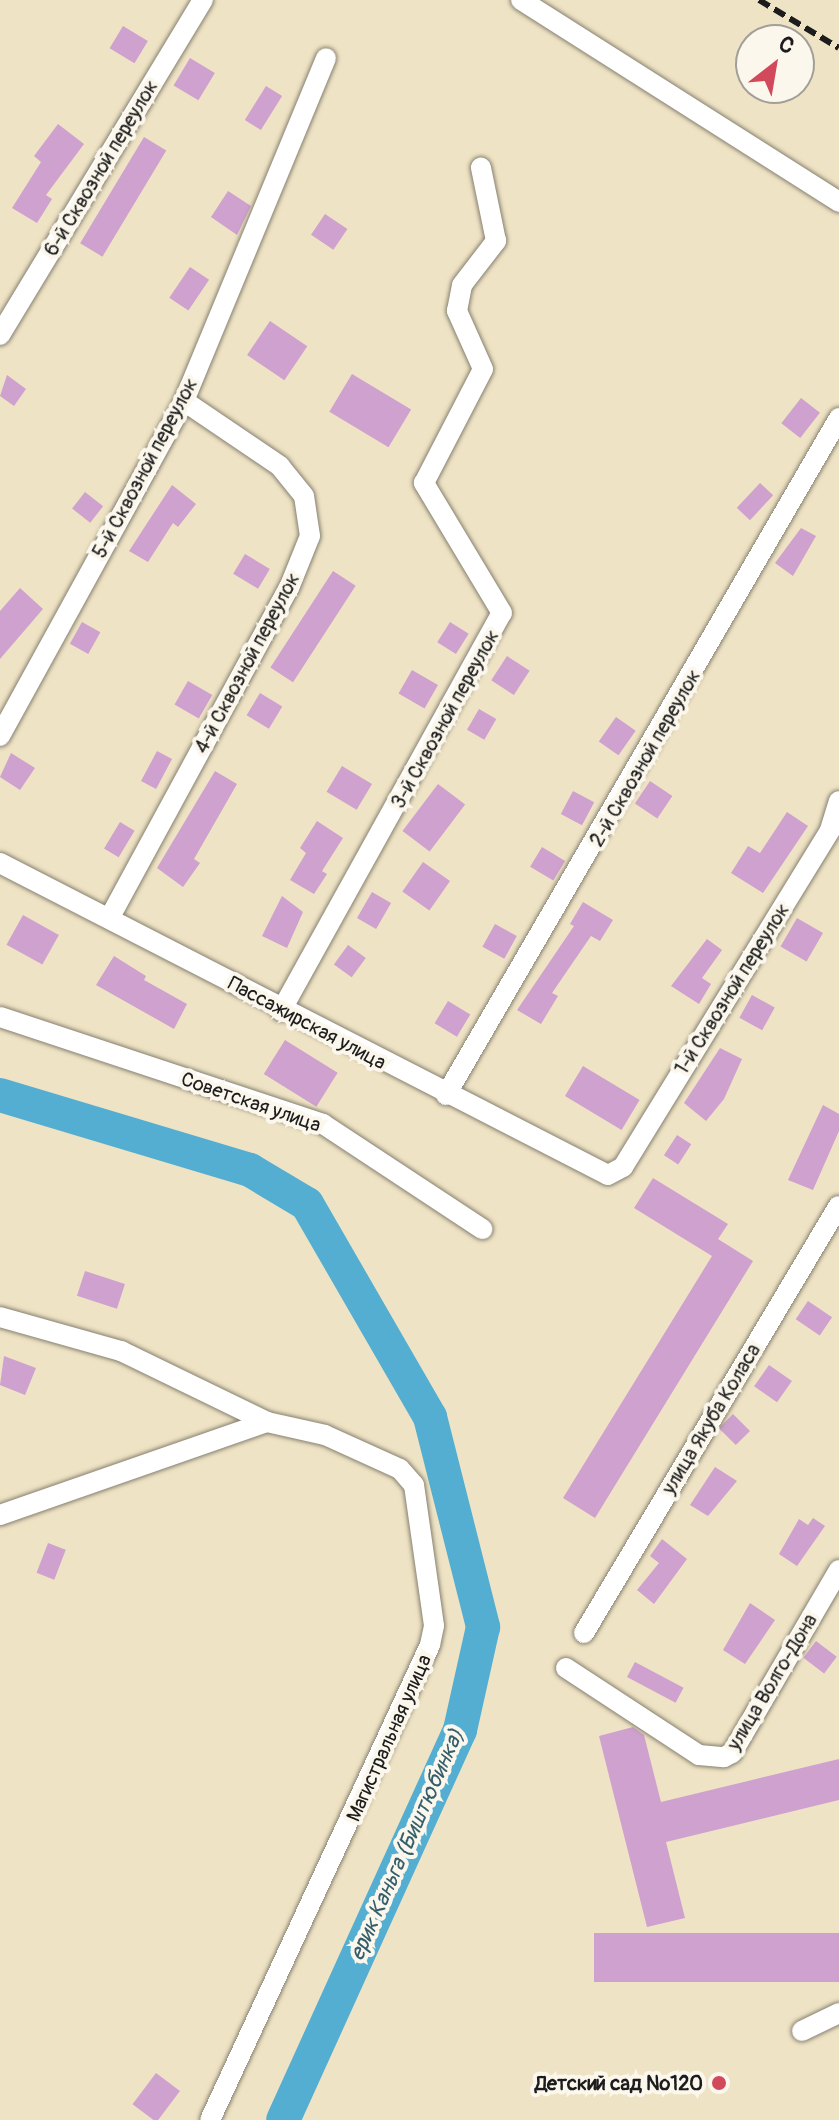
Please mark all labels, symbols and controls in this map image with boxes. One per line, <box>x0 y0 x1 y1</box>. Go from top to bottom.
north arrow <box>735 24 815 104</box>
text: С <box>773 30 799 61</box>
street label: 6-й Сквозной переулок <box>39 76 163 260</box>
street label: 5-й Сквозной переулок <box>87 374 203 562</box>
street label: 4-й Сквозной переулок <box>189 569 305 757</box>
street label: 3-й Сквозной переулок <box>386 625 504 813</box>
street label: 2-й Сквозной переулок <box>584 665 706 851</box>
street label: 1-й Сквозной переулок <box>670 899 794 1079</box>
street label: Пассажирская улица <box>224 971 390 1075</box>
street label: Советская улица <box>178 1067 324 1137</box>
street label: улица Якуба Коласа <box>657 1339 765 1499</box>
street label: улица Волго-Дона <box>722 1609 822 1755</box>
street label: Магистральная улица <box>341 1651 437 1825</box>
water label: ерик Каньга (Биштюбинка) <box>344 1725 470 1965</box>
place label: Детский сад №120 <box>535 2071 703 2095</box>
marker: Детский сад №120 <box>710 2074 728 2092</box>

